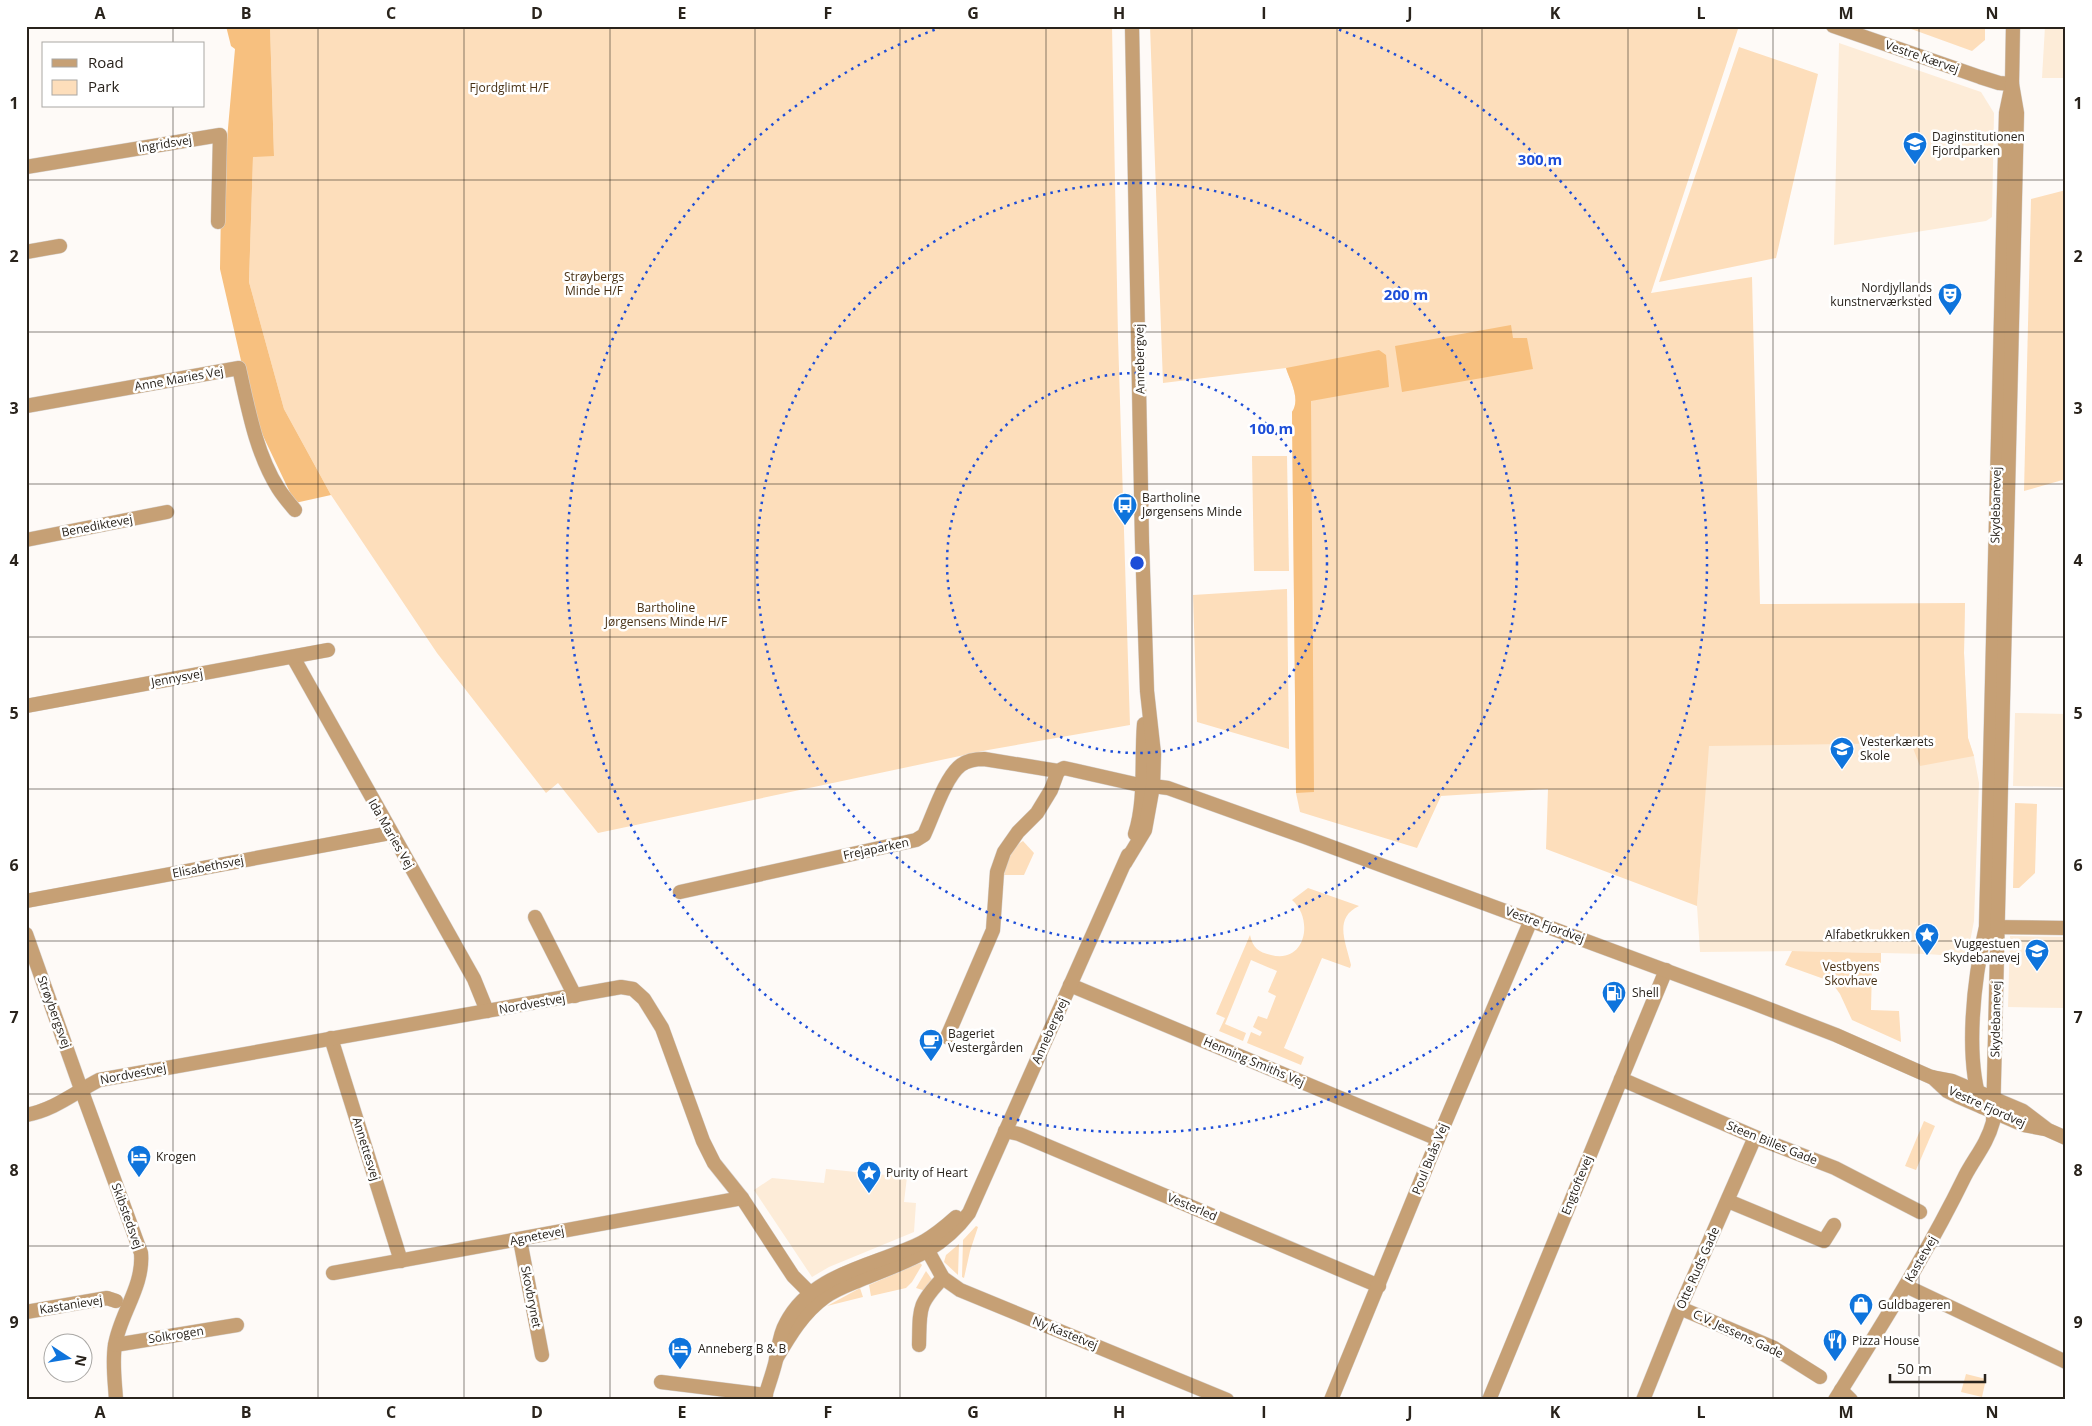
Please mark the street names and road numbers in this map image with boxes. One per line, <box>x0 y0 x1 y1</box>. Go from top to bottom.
street label: Vestre Kærvej <box>1883 36 1961 77</box>
street label: Ingridsvej <box>137 131 193 156</box>
street label: Annebergvej <box>1130 324 1149 394</box>
street label: Anne Maries Vej <box>133 362 225 395</box>
street label: Skydebanevej <box>1986 466 2005 544</box>
street label: Benediktevej <box>60 510 134 541</box>
street label: Jennysvej <box>149 665 204 691</box>
street label: Ida Maries Vej <box>364 796 418 872</box>
street label: Frejaparken <box>841 833 910 864</box>
street label: Elisabethsvej <box>171 851 245 882</box>
street label: Vestre Fjordvej <box>1503 902 1587 947</box>
street label: Strøybergsvej <box>33 973 75 1050</box>
street label: Skydebanevej <box>1986 980 2005 1058</box>
street label: Nordvestvej <box>497 989 566 1018</box>
street label: Annebergvej <box>1027 995 1072 1066</box>
street label: Henning Smiths Vej <box>1201 1033 1307 1091</box>
street label: Nordvestvej <box>98 1059 167 1088</box>
street label: Vestre Fjordvej <box>1946 1082 2029 1131</box>
street label: Annettesvej <box>349 1115 384 1183</box>
street label: Steen Billes Gade <box>1724 1117 1820 1169</box>
street label: Poul Buås Vej <box>1408 1121 1452 1197</box>
street label: Engtoftevej <box>1557 1152 1596 1217</box>
street label: Skibstedsvej <box>108 1181 147 1251</box>
street label: Vesterled <box>1165 1188 1220 1225</box>
street label: Agnetevej <box>508 1222 566 1249</box>
street label: Otte Ruds Gade <box>1672 1224 1723 1312</box>
street label: Kastetvej <box>1901 1233 1941 1285</box>
street label: Skovbrynet <box>517 1264 546 1329</box>
street label: Kastanievej <box>38 1291 104 1318</box>
street label: C.V. Jessens Gade <box>1690 1305 1786 1362</box>
street label: Ny Kastetvej <box>1030 1312 1100 1353</box>
street label: Solkrogen <box>147 1322 205 1347</box>

